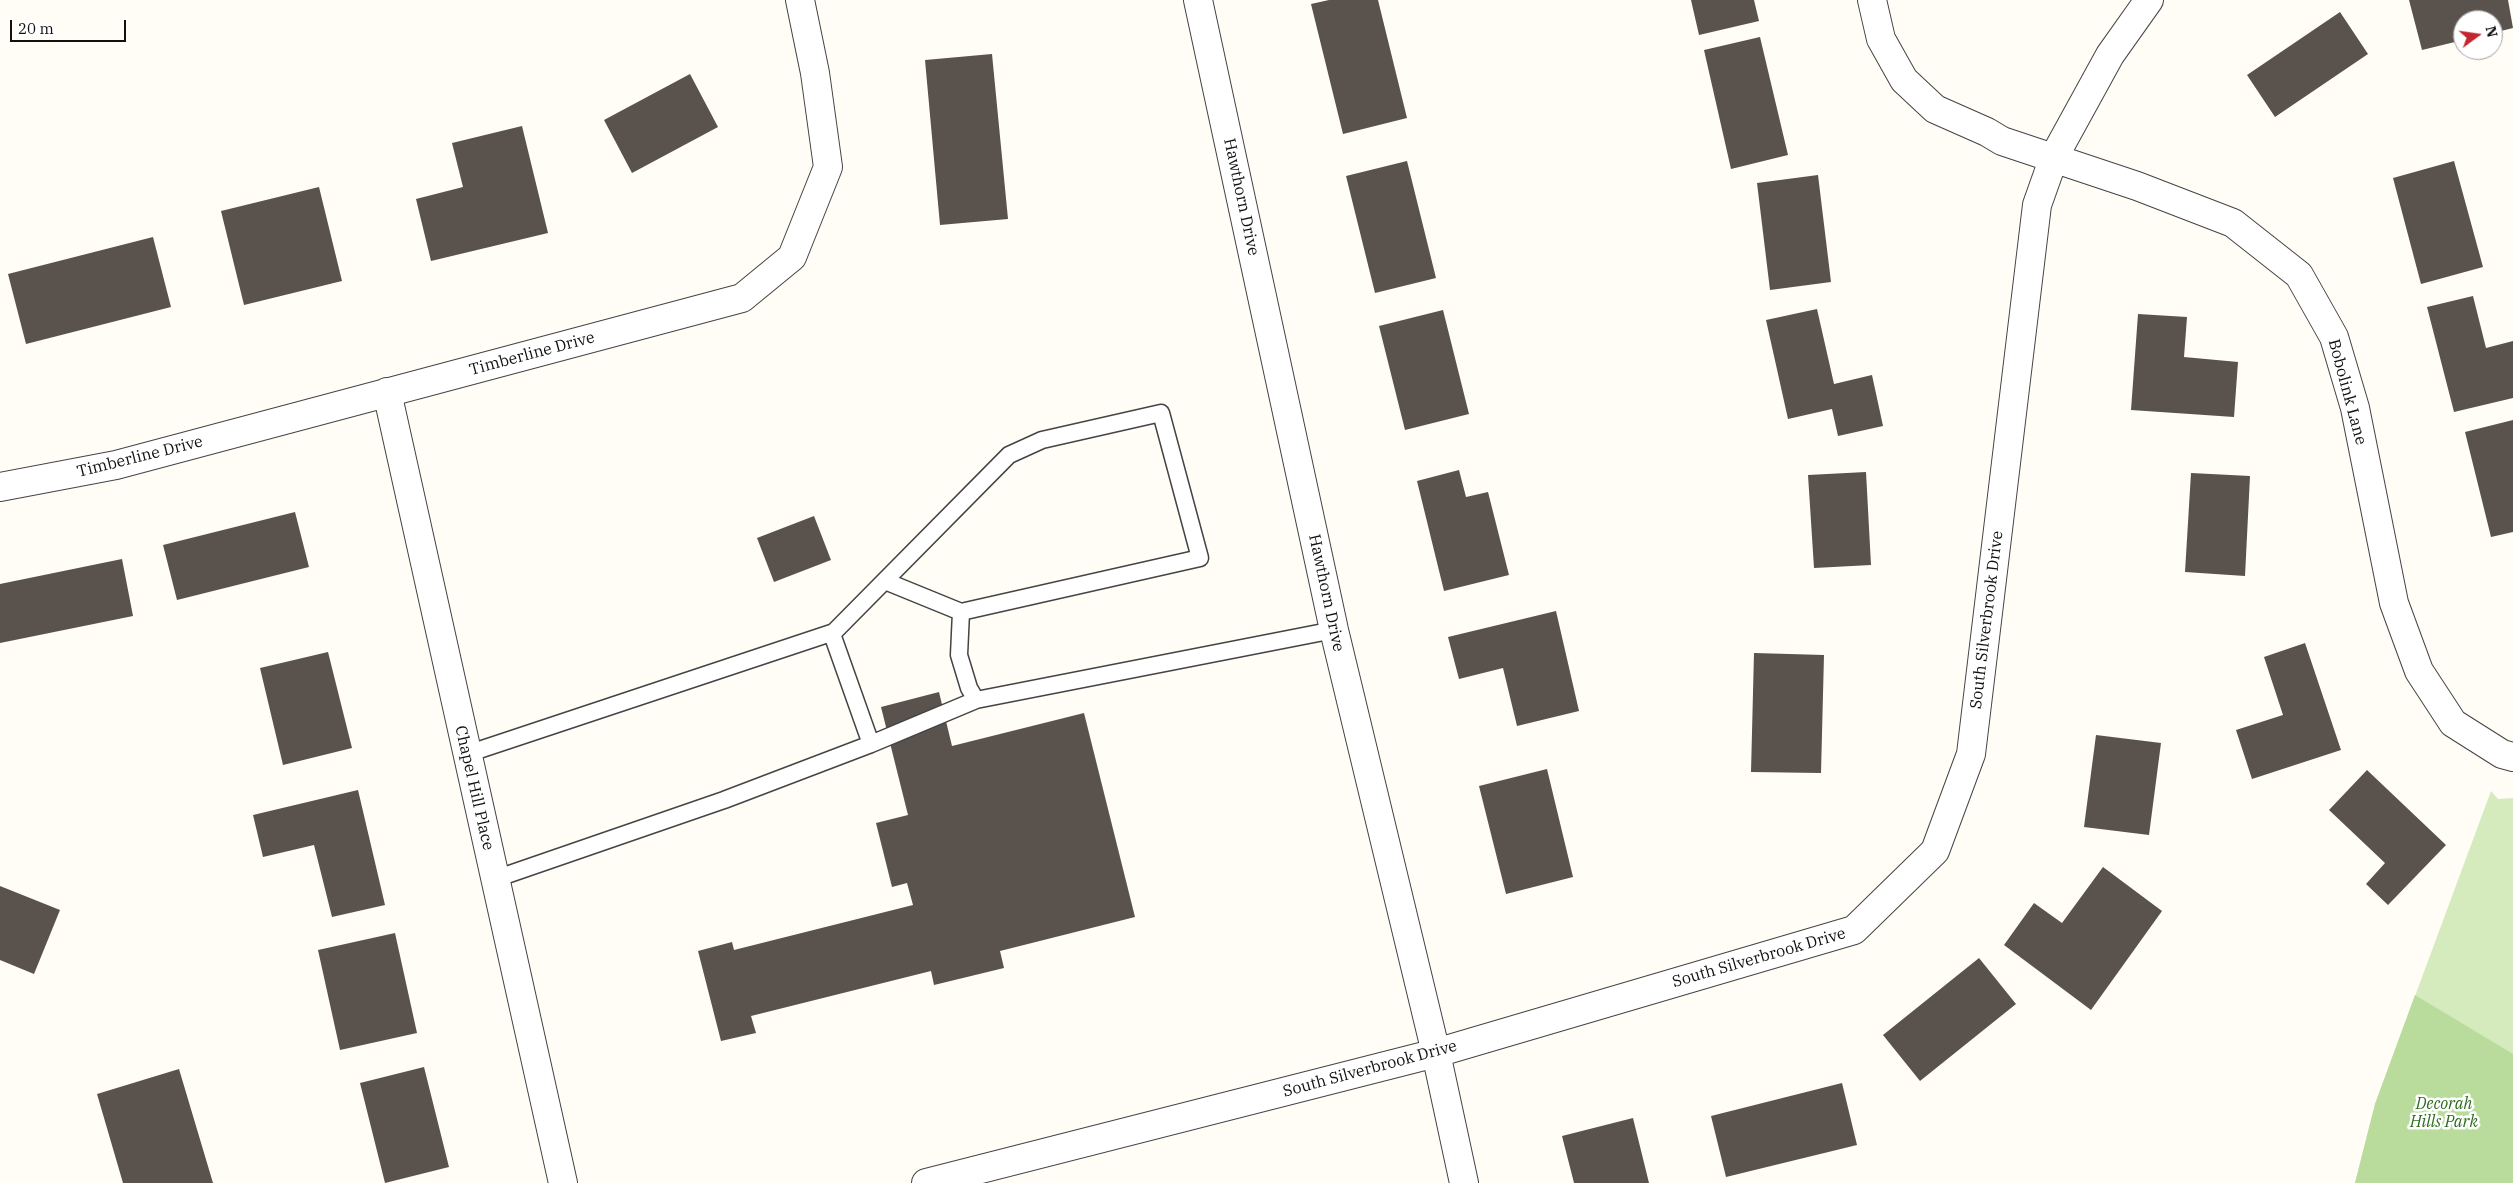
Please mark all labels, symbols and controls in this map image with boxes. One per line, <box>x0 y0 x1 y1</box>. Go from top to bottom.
scale bar <box>12 10 129 42</box>
north arrow <box>2453 10 2503 60</box>
text: 20 m <box>18 19 54 38</box>
text: N <box>2482 24 2502 39</box>
street label: Hawthorn Drive <box>1219 136 1263 258</box>
street label: Timberline Drive <box>467 328 597 380</box>
street label: Bobolink Lane <box>2324 337 2370 447</box>
street label: Timberline Drive <box>75 432 205 482</box>
street label: South Silverbrook Drive <box>1967 530 2007 710</box>
street label: Hawthorn Drive <box>1304 532 1348 654</box>
street label: Chapel Hill Place <box>450 724 498 852</box>
street label: South Silverbrook Drive <box>1670 924 1848 992</box>
street label: South Silverbrook Drive <box>1281 1037 1459 1101</box>
park label: Decorah Hills Park <box>2410 1094 2478 1132</box>

